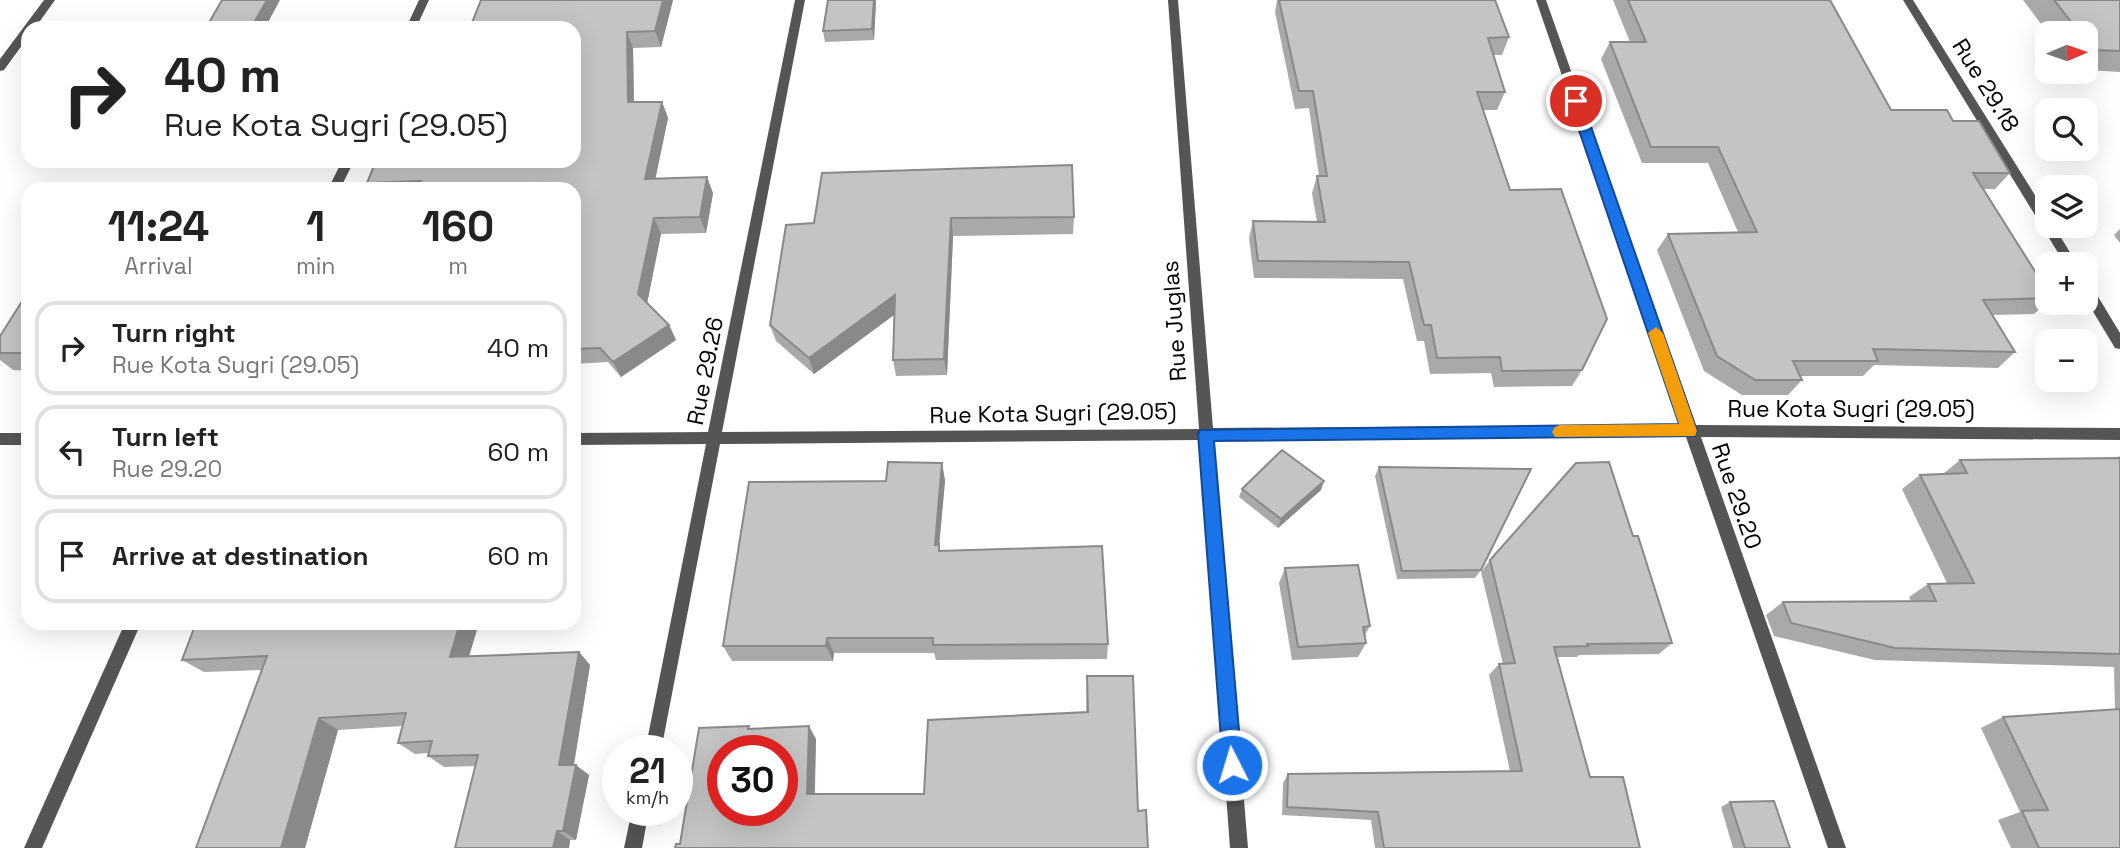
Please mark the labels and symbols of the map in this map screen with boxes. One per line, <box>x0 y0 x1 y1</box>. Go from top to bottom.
north arrow <box>2035 21 2098 84</box>
street label: Rue 29.18 <box>1946 33 2026 137</box>
pin <box>1546 71 1606 131</box>
street label: Rue Juglas <box>1155 260 1193 382</box>
street label: Rue 29.26 <box>680 314 730 428</box>
street label: Rue Kota Sugri (29.05) <box>1727 394 1975 424</box>
street label: Rue Kota Sugri (29.05) <box>929 396 1177 430</box>
street label: Rue 29.20 <box>1705 439 1769 553</box>
position arrow <box>1195 728 1269 802</box>
speed limit sign: 30 <box>707 735 798 826</box>

